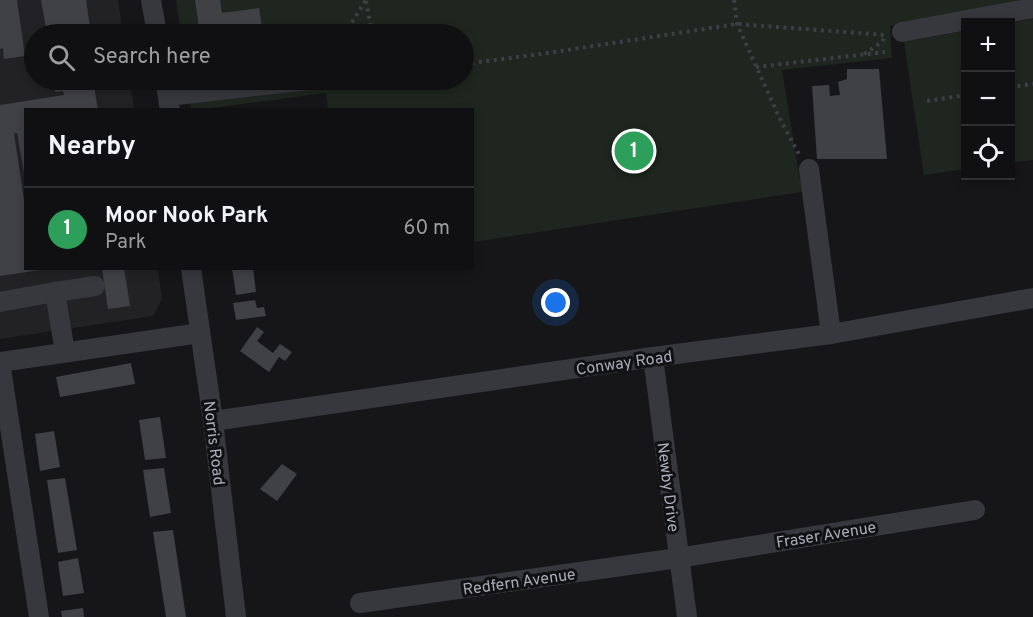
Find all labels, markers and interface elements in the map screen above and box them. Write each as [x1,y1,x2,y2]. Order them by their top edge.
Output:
map controls [961,18,1015,180]
button: + [961,18,1015,72]
search box [24,24,474,90]
icon: search [45,41,78,74]
text: Search here [93,44,211,71]
button: − [961,72,1015,126]
button: locate [961,126,1015,180]
pin: 1 [614,128,654,174]
text: Nearby [48,131,136,164]
text: Moor Nook Park [105,203,268,230]
text: 1 [64,216,72,242]
text: 60 m [404,216,450,242]
text: Park [105,230,146,256]
your location [541,288,570,317]
street label: Conway Road [575,347,674,381]
street label: Norris Road [198,400,228,487]
street label: Newby Drive [652,441,682,533]
street label: Fraser Avenue [775,518,878,554]
street label: Redfern Avenue [462,565,577,601]

